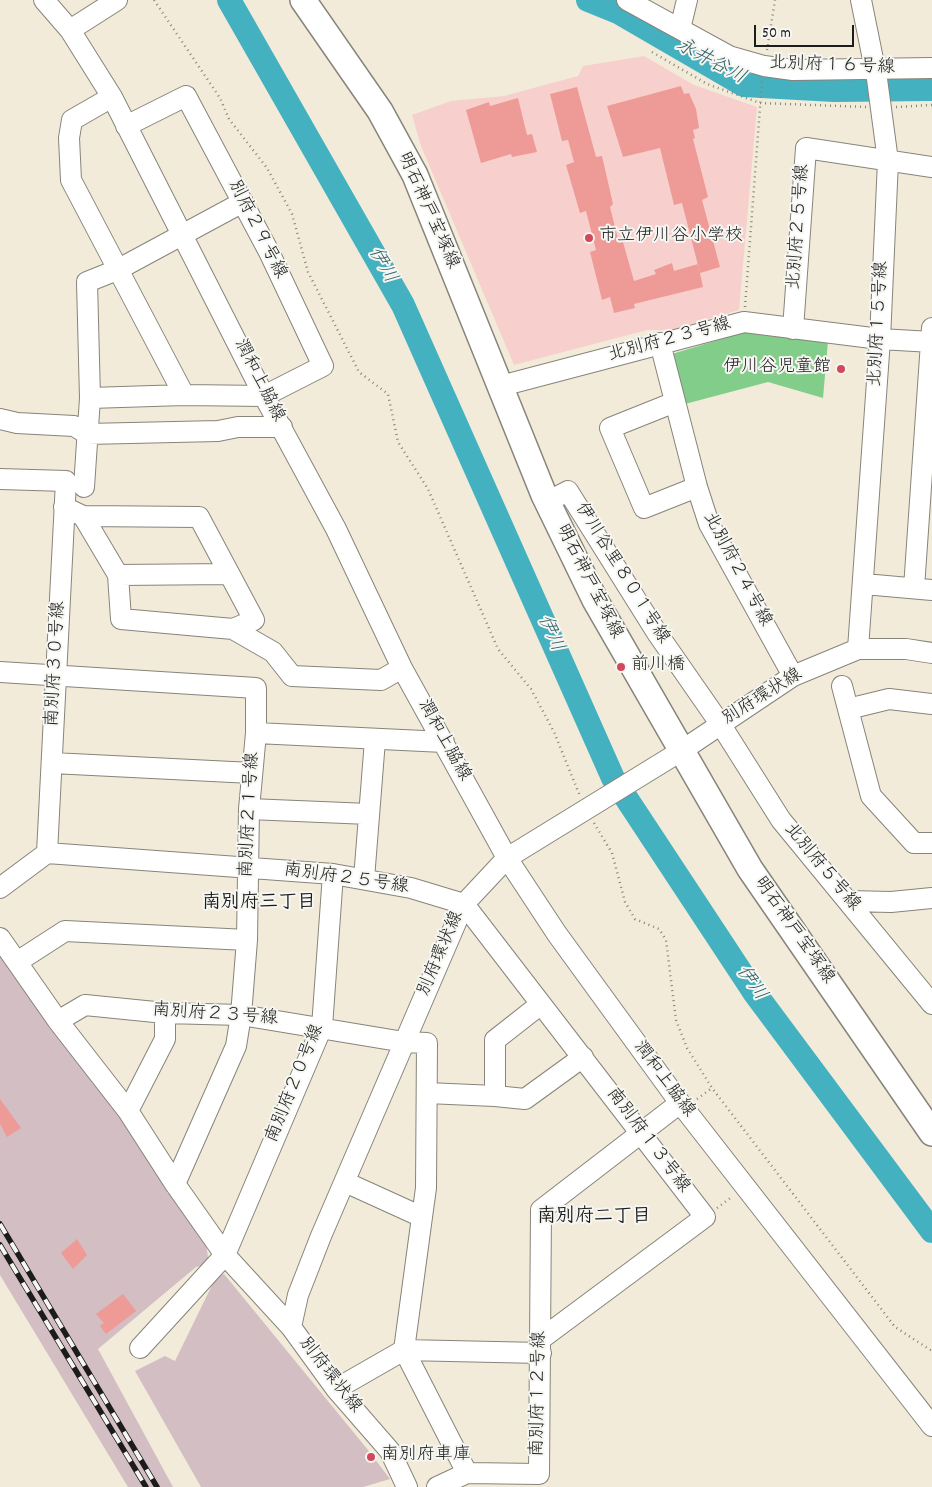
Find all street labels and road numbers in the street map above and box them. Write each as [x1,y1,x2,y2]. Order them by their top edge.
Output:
street label: 北別府１６号線 [769,54,895,80]
street label: 明石神戸宝塚線 [392,149,462,273]
street label: 北別府２５号線 [785,163,815,291]
street label: 別府２９号線 [222,177,290,283]
street label: 北別府１５号線 [866,261,894,387]
street label: 北別府２３号線 [606,314,734,368]
street label: 潤和上脇線 [228,336,288,426]
street label: 伊川谷里８０１号線 [569,500,673,648]
street label: 北別府２４号線 [697,509,775,631]
street label: 明石神戸宝塚線 [550,521,626,643]
street label: 南別府３０号線 [43,601,71,727]
street label: 別府環状線 [719,665,807,731]
street label: 潤和上脇線 [412,696,474,786]
street label: 南別府２１号線 [237,752,265,878]
street label: 北別府５号線 [778,820,864,916]
street label: 南別府２５号線 [282,861,410,899]
street label: 明石神戸宝塚線 [748,873,838,989]
street label: 別府環状線 [414,908,470,1000]
street label: 南別府２３号線 [151,1001,279,1031]
street label: 南別府２０号線 [262,1022,330,1146]
street label: 潤和上脇線 [627,1038,699,1122]
street label: 南別府１３号線 [600,1084,694,1198]
street label: 南別府１２号線 [528,1331,552,1457]
street label: 別府環状線 [293,1334,365,1418]

